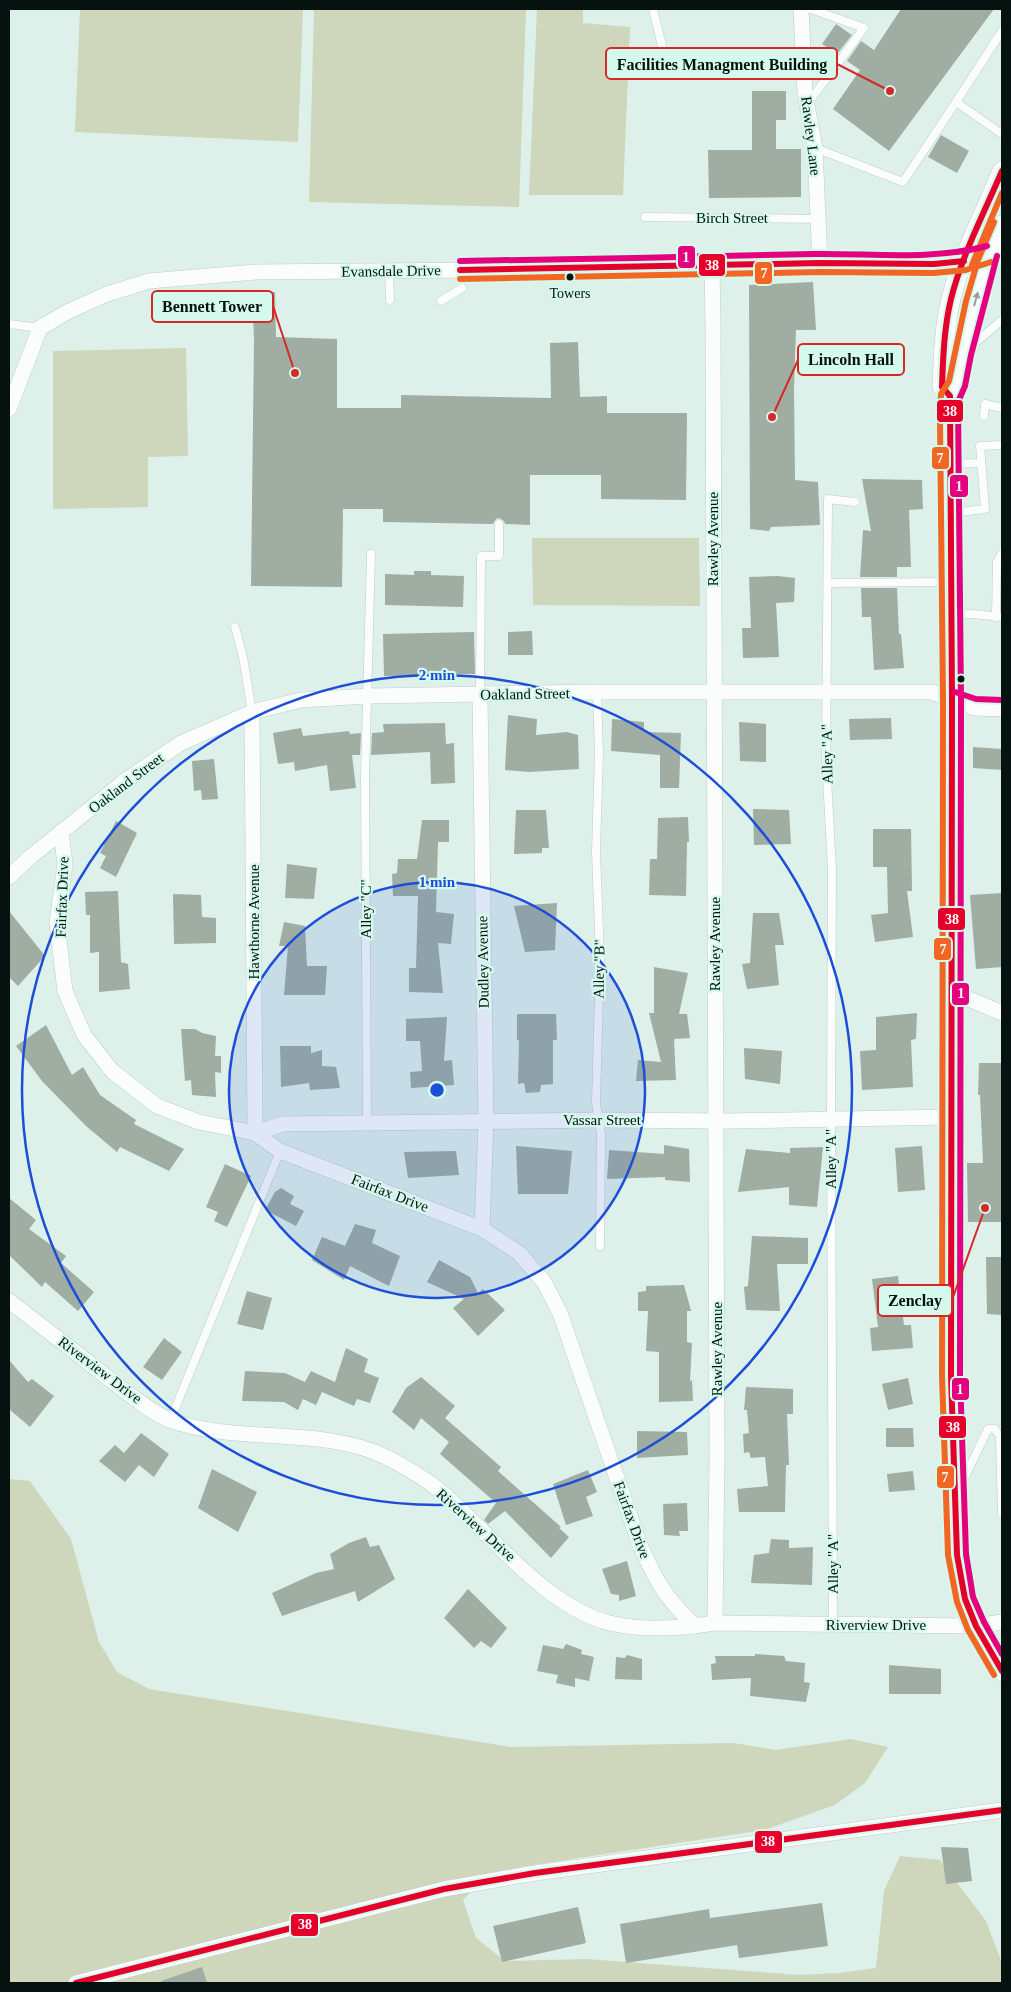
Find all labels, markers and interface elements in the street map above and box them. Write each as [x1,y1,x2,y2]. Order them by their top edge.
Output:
callout: Facilities Managment Building [606,48,837,79]
text: Facilities Managment Building [617,56,827,74]
street label: Rawley Lane [798,96,824,177]
street label: Birch Street [696,210,769,226]
line badge: 1 [677,245,696,269]
text: 1 [683,250,690,265]
line badge: 38 [698,253,726,277]
text: 38 [705,258,719,273]
line badge: 7 [754,261,773,285]
street label: Evansdale Drive [341,262,441,280]
text: 7 [761,266,768,281]
marker: Towers [565,272,575,282]
place label: Towers [549,286,591,301]
callout: Bennett Tower [152,291,273,322]
one-way arrow [972,292,980,307]
text: Bennett Tower [162,298,262,315]
callout: Lincoln Hall [798,344,904,375]
text: Lincoln Hall [808,351,894,368]
line badge: 38 [936,399,964,423]
text: 38 [943,404,957,419]
line badge: 7 [931,446,950,470]
text: 7 [937,451,944,466]
line badge: 1 [949,474,969,498]
text: 1 [956,479,963,494]
street label: Rawley Avenue [705,492,721,586]
text: 2 min [419,667,456,683]
unlabelled marker [956,674,966,684]
street label: Oakland Street [480,685,571,703]
street label: Alley "A" [818,724,836,784]
street label: Oakland Street [85,749,167,816]
street label: Fairfax Drive [53,856,71,938]
street label: Hawthorne Avenue [246,864,262,980]
text: 1 min [419,874,456,890]
street label: Alley "C" [358,879,374,939]
street label: Rawley Avenue [707,897,723,991]
line badge: 38 [937,907,966,931]
text: 38 [945,912,959,927]
street label: Dudley Avenue [474,915,492,1008]
line badge: 7 [933,937,952,961]
street label: Alley "B" [590,939,608,999]
text: 7 [940,942,947,957]
line badge: 1 [951,982,970,1006]
text: 1 [958,986,965,1001]
centre of rings [428,1081,446,1099]
street label: Vassar Street [563,1112,642,1128]
street label: Alley "A" [823,1129,839,1189]
street label: Fairfax Drive [349,1171,431,1215]
callout: Zenclay [878,1285,952,1316]
text: Zenclay [888,1292,942,1310]
street label: Rawley Avenue [709,1302,725,1396]
street label: Riverview Drive [55,1333,145,1407]
line badge: 1 [951,1377,970,1401]
text: 1 [957,1382,964,1397]
line badge: 38 [938,1415,967,1439]
text: 38 [946,1420,960,1435]
line badge: 7 [936,1465,955,1489]
text: 7 [942,1470,949,1485]
street label: Fairfax Drive [611,1479,654,1561]
street label: Riverview Drive [433,1485,519,1565]
street label: Alley "A" [825,1534,841,1594]
street label: Riverview Drive [826,1617,927,1633]
line badge: 38 [754,1830,783,1854]
text: 38 [761,1834,775,1849]
line badge: 38 [290,1913,319,1937]
text: 38 [298,1917,312,1932]

